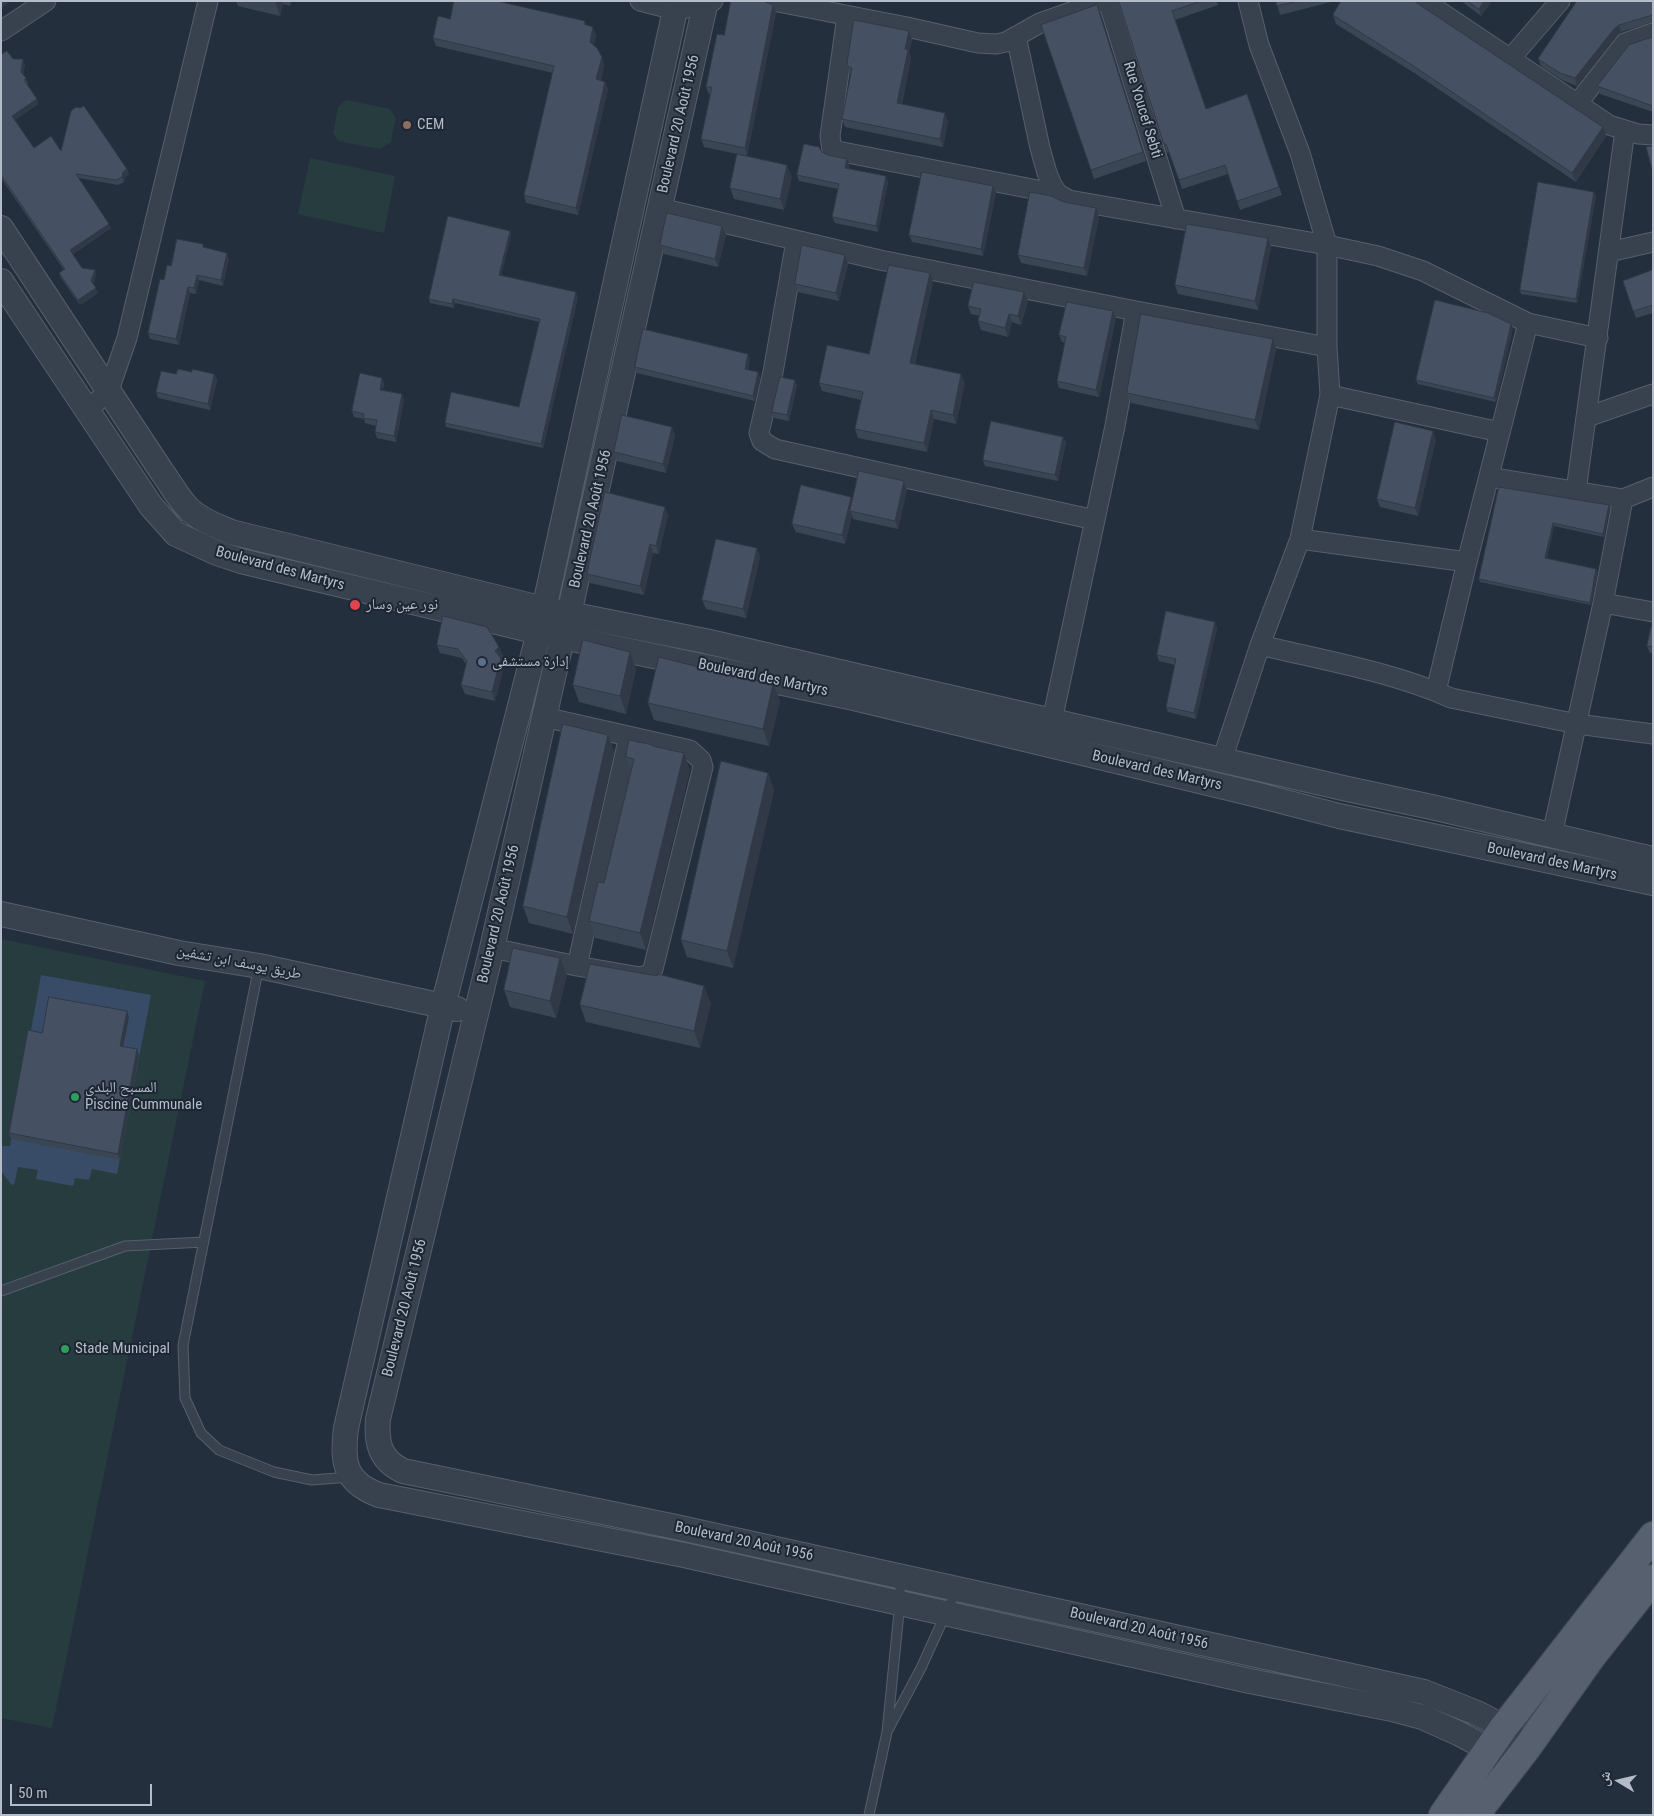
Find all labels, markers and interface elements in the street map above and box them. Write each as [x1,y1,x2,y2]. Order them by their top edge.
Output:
street label: Boulevard 20 Août 1956 [654,53,704,195]
street label: Rue Youcef Sebti [1119,60,1165,160]
place label: CEM [417,116,444,134]
marker: CEM [401,119,413,131]
street label: Boulevard 20 Août 1956 [566,448,616,590]
street label: Boulevard des Martyrs [214,543,346,595]
place label: نور عين وسار [366,596,438,614]
marker: نور عين وسار [348,598,362,612]
place label: إدارة مستشفى [492,653,569,671]
street label: Boulevard des Martyrs [696,655,830,701]
marker: إدارة مستشفى [476,656,488,668]
street label: Boulevard des Martyrs [1090,747,1224,795]
street label: Boulevard des Martyrs [1485,839,1619,885]
street label: Boulevard 20 Août 1956 [474,843,524,985]
street label: طريق يوسف ابن تشفين [175,942,303,984]
place label: المسبح البلدي Piscine Cummunale [85,1079,202,1114]
marker: المسبح البلدي Piscine Cummunale [69,1091,81,1103]
street label: Boulevard 20 Août 1956 [379,1237,431,1379]
place label: Stade Municipal [75,1340,170,1358]
marker: Stade Municipal [59,1343,71,1355]
street label: Boulevard 20 Août 1956 [673,1519,815,1565]
street label: Boulevard 20 Août 1956 [1068,1604,1210,1654]
north arrow [1594,1756,1644,1806]
text: ش [1595,1770,1613,1787]
scale bar [12,1774,155,1806]
text: 50 m [18,1784,48,1802]

